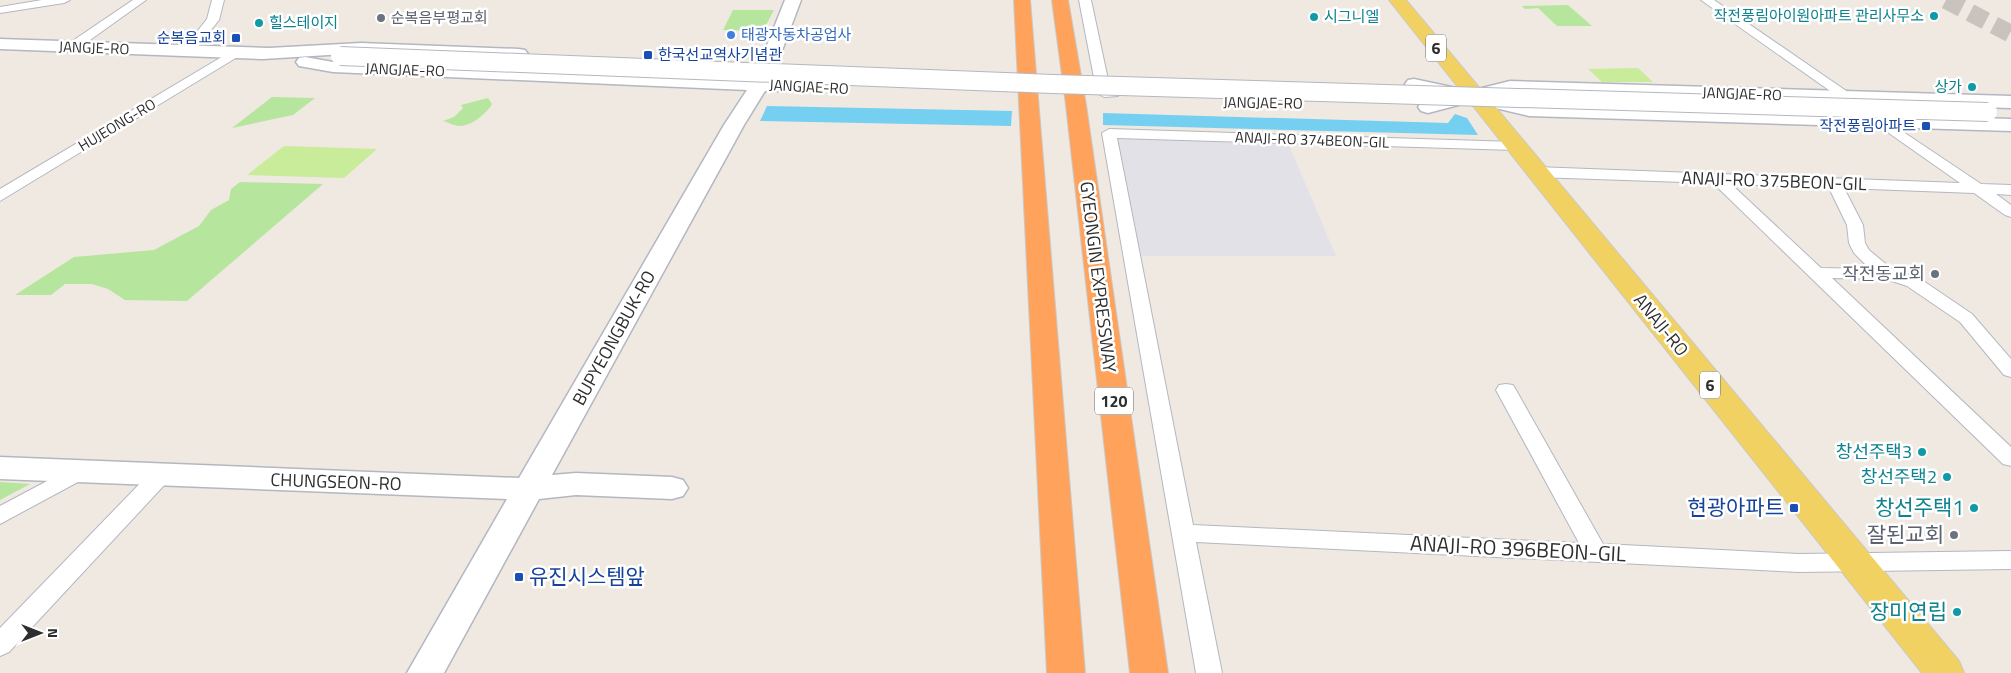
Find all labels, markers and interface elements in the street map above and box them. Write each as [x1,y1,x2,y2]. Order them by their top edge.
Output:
place label: 작전풍림아이원아파트 관리사무소 [1714,4,1924,27]
place label: 시그니엘 [1324,5,1379,28]
place label: 순복음부평교회 [391,6,488,29]
marker: 작전풍림아이원아파트 관리사무소 [1928,10,1940,22]
place label: 힐스테이지 [269,11,338,34]
marker: 시그니엘 [1308,11,1320,23]
marker: 순복음부평교회 [375,12,387,24]
marker: 힐스테이지 [253,17,265,29]
place label: 태광자동차공업사 [741,23,852,46]
place label: 순복음교회 [157,26,226,49]
marker: 태광자동차공업사 [725,29,737,41]
marker: 순복음교회 [230,32,242,44]
road number: 6 [1426,34,1446,62]
street label: JANGJE-RO [58,35,130,60]
place label: 한국선교역사기념관 [658,43,782,66]
marker: 한국선교역사기념관 [642,49,654,61]
street label: JANGJAE-RO [365,57,445,82]
street label: JANGJAE-RO [769,73,849,100]
place label: 상가 [1934,75,1962,98]
street label: JANGJAE-RO [1702,81,1782,106]
marker: 상가 [1966,81,1978,93]
street label: JANGJAE-RO [1223,90,1303,115]
street label: HUJEONG-RO [74,92,160,157]
place label: 작전풍림아파트 [1819,114,1916,137]
marker: 작전풍림아파트 [1920,120,1932,132]
street label: ANAJI-RO 374BEON-GIL [1234,125,1390,154]
street label: ANAJI-RO 375BEON-GIL [1681,164,1867,197]
street label: GYEONGIN EXPRESSWAY [1073,180,1124,374]
place label: 작전동교회 [1842,260,1925,287]
street label: BUPYEONGBUK-RO [565,265,662,410]
marker: 작전동교회 [1929,268,1941,280]
street label: ANAJI-RO [1628,287,1695,362]
road number: 6 [1700,372,1720,398]
road number: 120 [1095,388,1133,414]
place label: 창선주택3 [1836,438,1912,465]
marker: 창선주택3 [1916,446,1928,458]
place label: 창선주택2 [1861,463,1937,490]
street label: CHUNGSEON-RO [270,466,402,497]
marker: 창선주택2 [1941,471,1953,483]
place label: 현광아파트 [1687,491,1784,523]
place label: 창선주택1 [1875,491,1964,523]
marker: 현광아파트 [1788,502,1800,514]
marker: 창선주택1 [1968,502,1980,514]
place label: 잘된교회 [1867,518,1944,550]
street label: ANAJI-RO 396BEON-GIL [1409,526,1627,570]
marker: 잘된교회 [1948,529,1960,541]
place label: 유진시스템앞 [529,560,645,592]
marker: 유진시스템앞 [513,571,525,583]
place label: 장미연립 [1870,595,1947,627]
marker: 장미연립 [1951,606,1963,618]
north arrow [15,608,65,658]
text: N [43,628,64,638]

